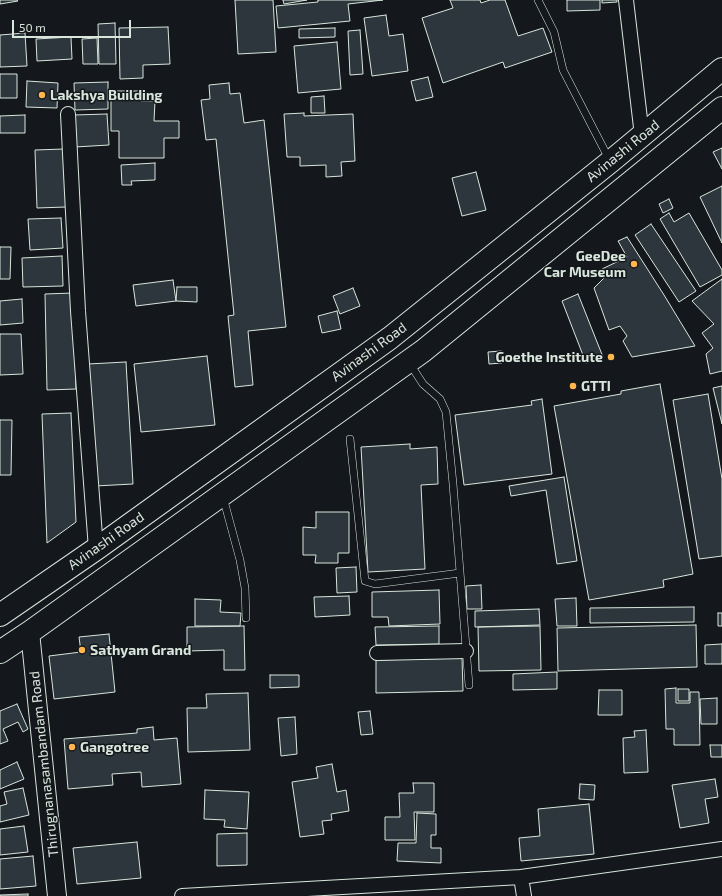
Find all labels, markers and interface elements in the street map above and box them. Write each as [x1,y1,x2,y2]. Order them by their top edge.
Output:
scale bar [14,12,133,38]
text: 50 m [19,20,46,34]
place label: Lakshya Building [50,87,162,103]
marker: Lakshya Building [37,90,47,100]
street label: Avinashi Road [583,116,663,186]
place label: GeeDee Car Museum [544,248,626,280]
marker: GeeDee Car Museum [629,259,639,269]
street label: Avinashi Road [328,319,410,385]
place label: Goethe Institute [495,349,603,365]
marker: Goethe Institute [606,352,616,362]
place label: GTTI [581,378,611,394]
marker: GTTI [568,381,578,391]
street label: Avinashi Road [65,509,147,573]
place label: Sathyam Grand [90,642,191,658]
marker: Sathyam Grand [77,645,87,655]
street label: Thirugnanasambandam Road [26,670,62,858]
place label: Gangotree [80,739,149,755]
marker: Gangotree [67,742,77,752]

